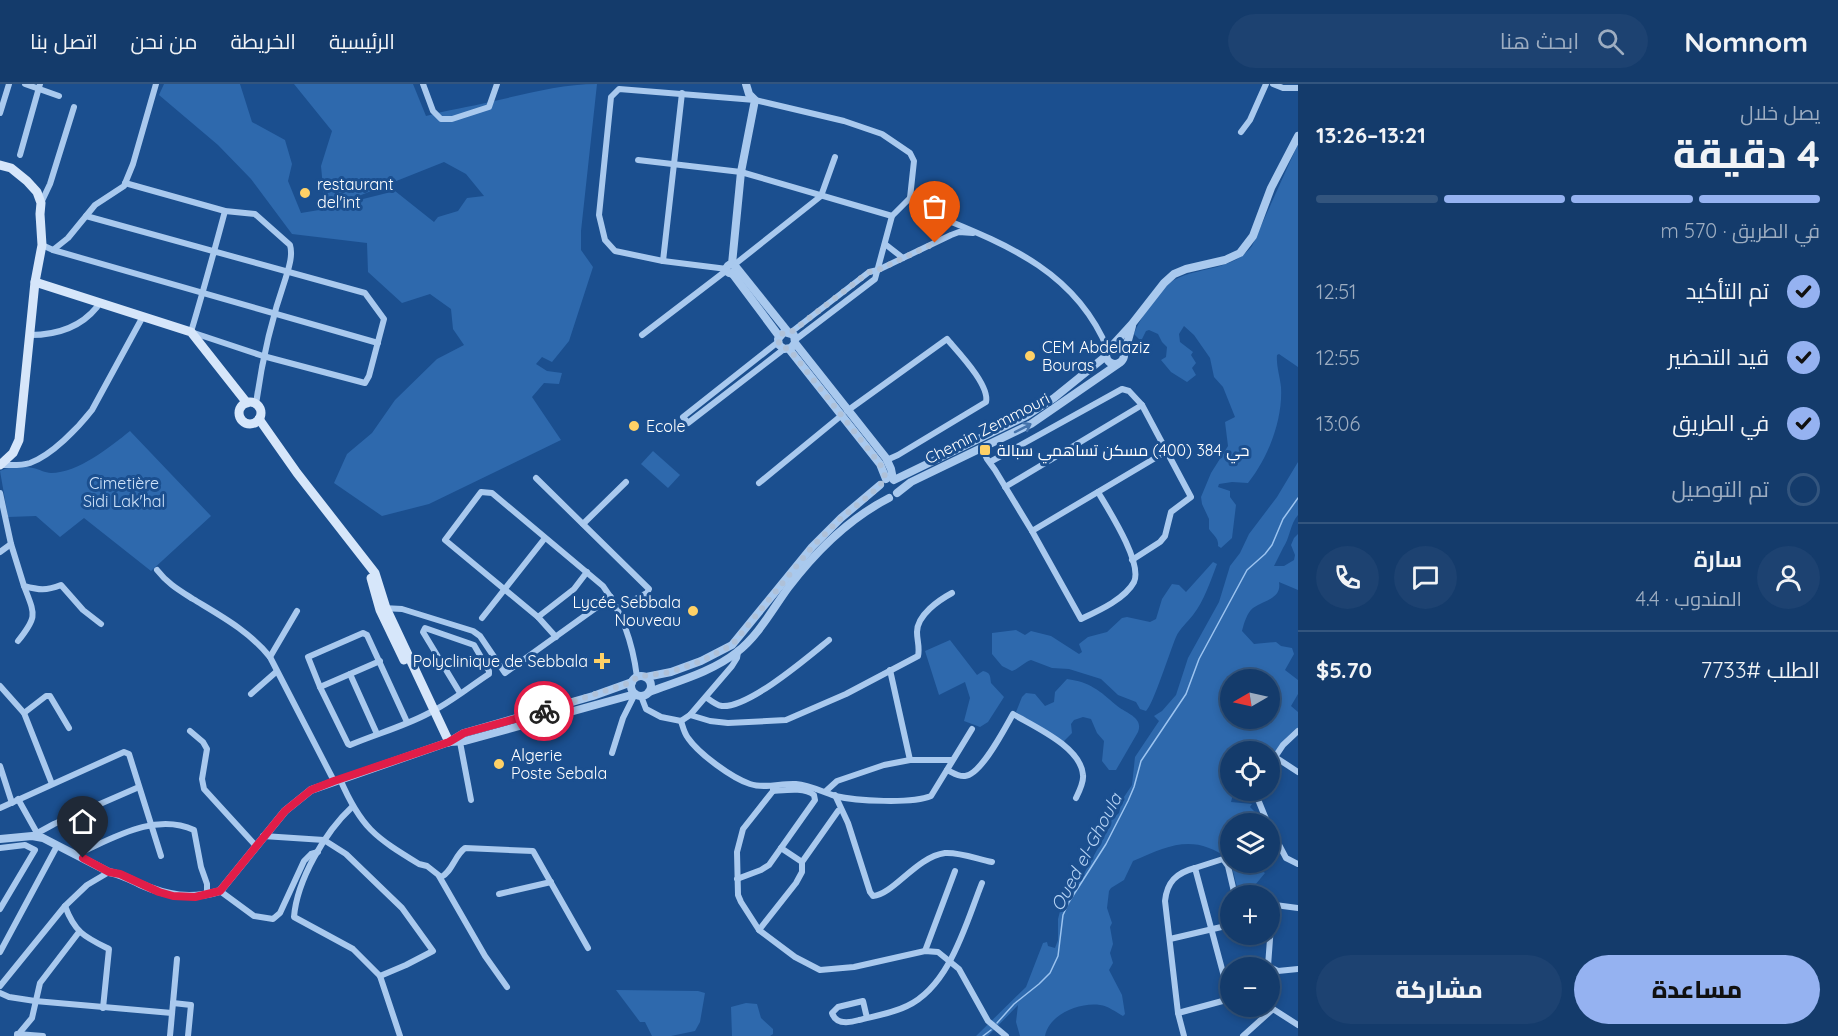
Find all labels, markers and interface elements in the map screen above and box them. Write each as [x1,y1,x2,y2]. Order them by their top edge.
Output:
search box [1228,14,1648,68]
text: Nomnom [1684,24,1808,59]
icon: search [1594,25,1627,58]
text: ابحث هنا [1500,27,1579,55]
text: اتصل بنا [30,28,98,54]
text: من نحن [131,28,197,54]
text: الخريطة [230,28,296,54]
text: الرئيسية [329,28,395,54]
text: يصل خلال [1740,100,1820,125]
text: 13:21–13:26 [1316,121,1426,149]
text: 4 دقيقة [1673,129,1820,178]
place label: restaurant del'int [317,174,394,212]
pin [909,181,960,243]
marker: restaurant del'int [298,186,312,200]
icon: bag [918,190,951,223]
text: في الطريق · 570 m [1660,218,1820,243]
icon: check [1787,275,1820,308]
text: تم التأكيد [1686,277,1769,305]
text: 12:51 [1316,279,1357,304]
place label: CEM Abdelaziz Bouras [1042,337,1150,375]
icon: check [1787,341,1820,374]
text: قيد التحضير [1668,343,1769,371]
text: 12:55 [1316,345,1360,370]
marker: CEM Abdelaziz Bouras [1023,349,1037,363]
street label: Chemin Zemmouri [921,388,1053,468]
icon: check [1787,407,1820,440]
text: في الطريق [1672,409,1769,437]
text: 13:06 [1316,411,1360,436]
place label: Ecole [646,416,686,436]
marker: Ecole [627,419,641,433]
one-way arrow [1014,421,1032,433]
place label: حي 384 (400) مسكن تساهمي سبالة [997,440,1249,464]
marker: حي 384 (400) مسكن تساهمي سبالة [978,443,992,457]
park label: Cimetière Sidi Lak'hal [83,473,165,511]
text: تم التوصيل [1672,475,1769,503]
text: سارة [1694,545,1742,573]
button: phone [1316,546,1379,609]
button: chat [1394,546,1457,609]
button: person [1757,546,1820,609]
text: المندوب · 4.4 [1635,586,1742,611]
place label: Lycée Sebbala Nouveau [573,592,681,630]
marker: Lycée Sebbala Nouveau [686,604,700,618]
place label: Polyclinique de Sebbala [413,651,588,671]
marker: Polyclinique de Sebbala [593,652,611,670]
text: $5.70 [1316,656,1372,684]
text: الطلب #7733 [1701,656,1820,684]
north arrow [1220,669,1280,729]
map controls [1220,669,1280,1017]
courier [514,681,574,741]
icon: bike [528,695,561,728]
button: locate [1220,741,1280,801]
place label: Algerie Poste Sebala [511,745,607,783]
marker: Algerie Poste Sebala [492,757,506,771]
water label: Oued el-Ghoula [1045,788,1127,915]
pin [57,796,108,858]
icon: home [66,805,99,838]
button: layers [1220,813,1280,873]
button: + [1220,885,1280,945]
button: مشاركة [1316,955,1562,1024]
button: مساعدة [1574,955,1820,1024]
button: − [1220,957,1280,1017]

